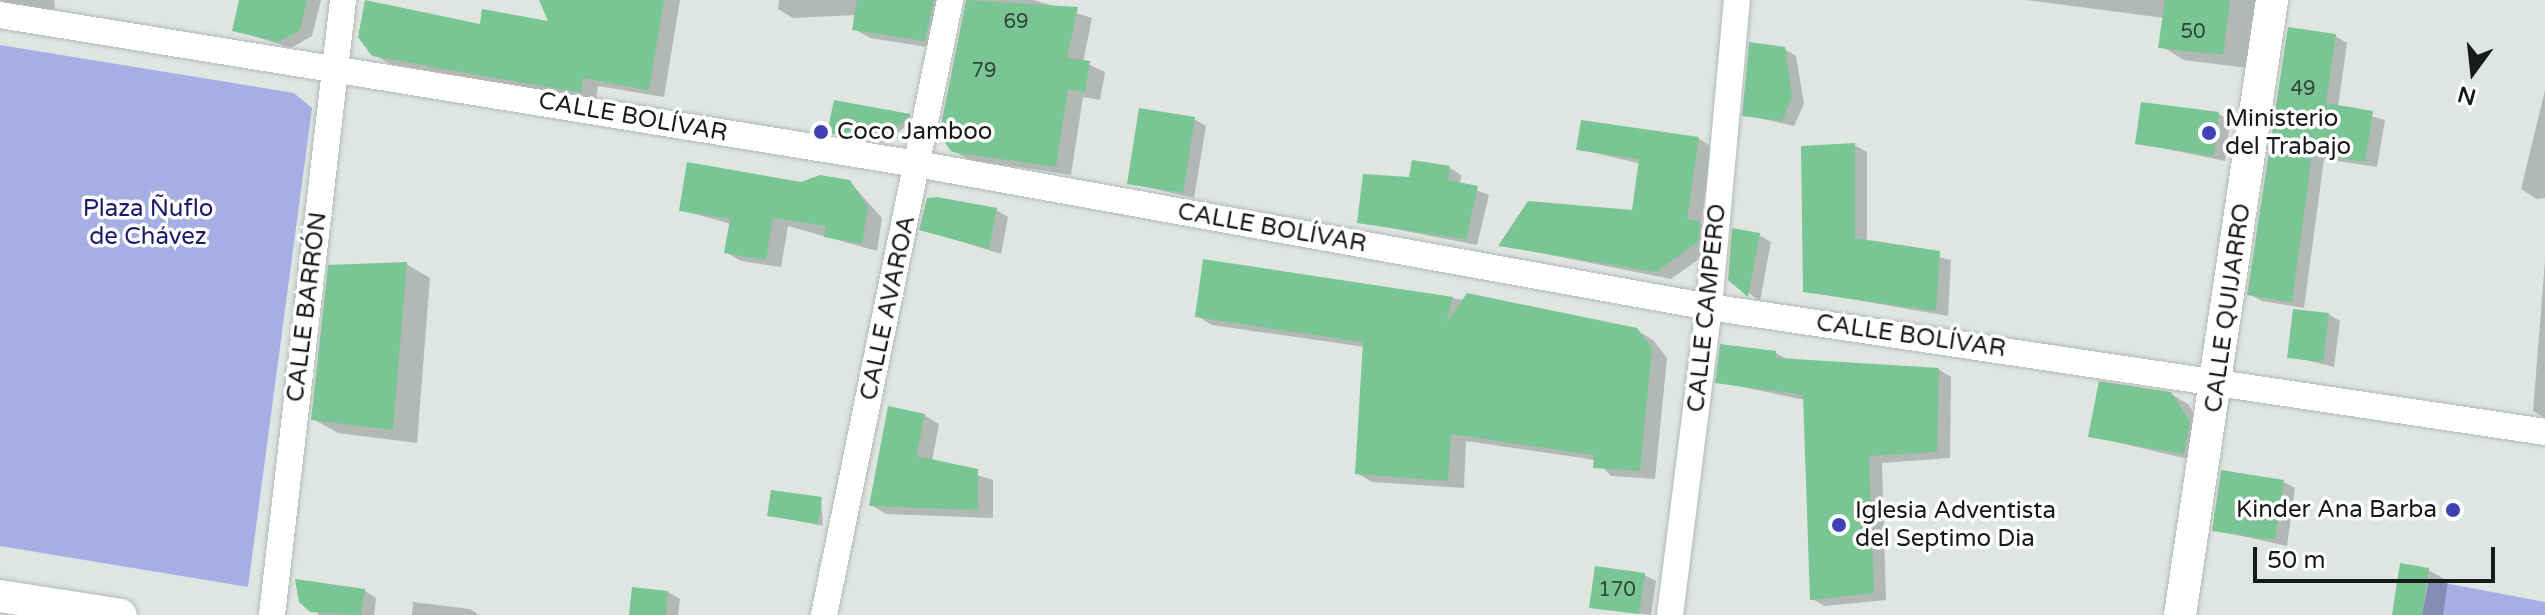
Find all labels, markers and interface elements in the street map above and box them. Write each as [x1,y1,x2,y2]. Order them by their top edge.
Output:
house number: 69 [1003,10,1029,34]
house number: 50 [2180,20,2206,44]
north arrow [2433,32,2513,112]
house number: 79 [971,59,997,83]
house number: 49 [2290,77,2316,101]
text: N [2455,80,2479,110]
street label: CALLE BOLÍVAR [536,86,730,148]
place label: Ministerio del Trabajo [2225,105,2351,161]
place label: Coco Jamboo [837,118,992,146]
marker: Coco Jamboo [812,123,830,141]
marker: Ministerio del Trabajo [2200,124,2218,142]
park label: Plaza Ñuflo de Chávez [83,195,213,251]
street label: CALLE BOLÍVAR [1175,197,1369,259]
street label: CALLE QUIJARRO [2199,201,2257,415]
street label: CALLE CAMPERO [1682,202,1732,414]
street label: CALLE BARRÓN [281,210,333,404]
street label: CALLE AVAROA [854,213,922,403]
street label: CALLE BOLÍVAR [1814,308,2008,364]
place label: Kinder Ana Barba [2236,496,2437,524]
place label: Iglesia Adventista del Septimo Dia [1855,497,2056,553]
marker: Kinder Ana Barba [2444,501,2462,519]
marker: Iglesia Adventista del Septimo Dia [1830,516,1848,534]
scale bar [2257,531,2499,581]
text: 50 m [2267,546,2325,575]
house number: 170 [1598,578,1636,602]

